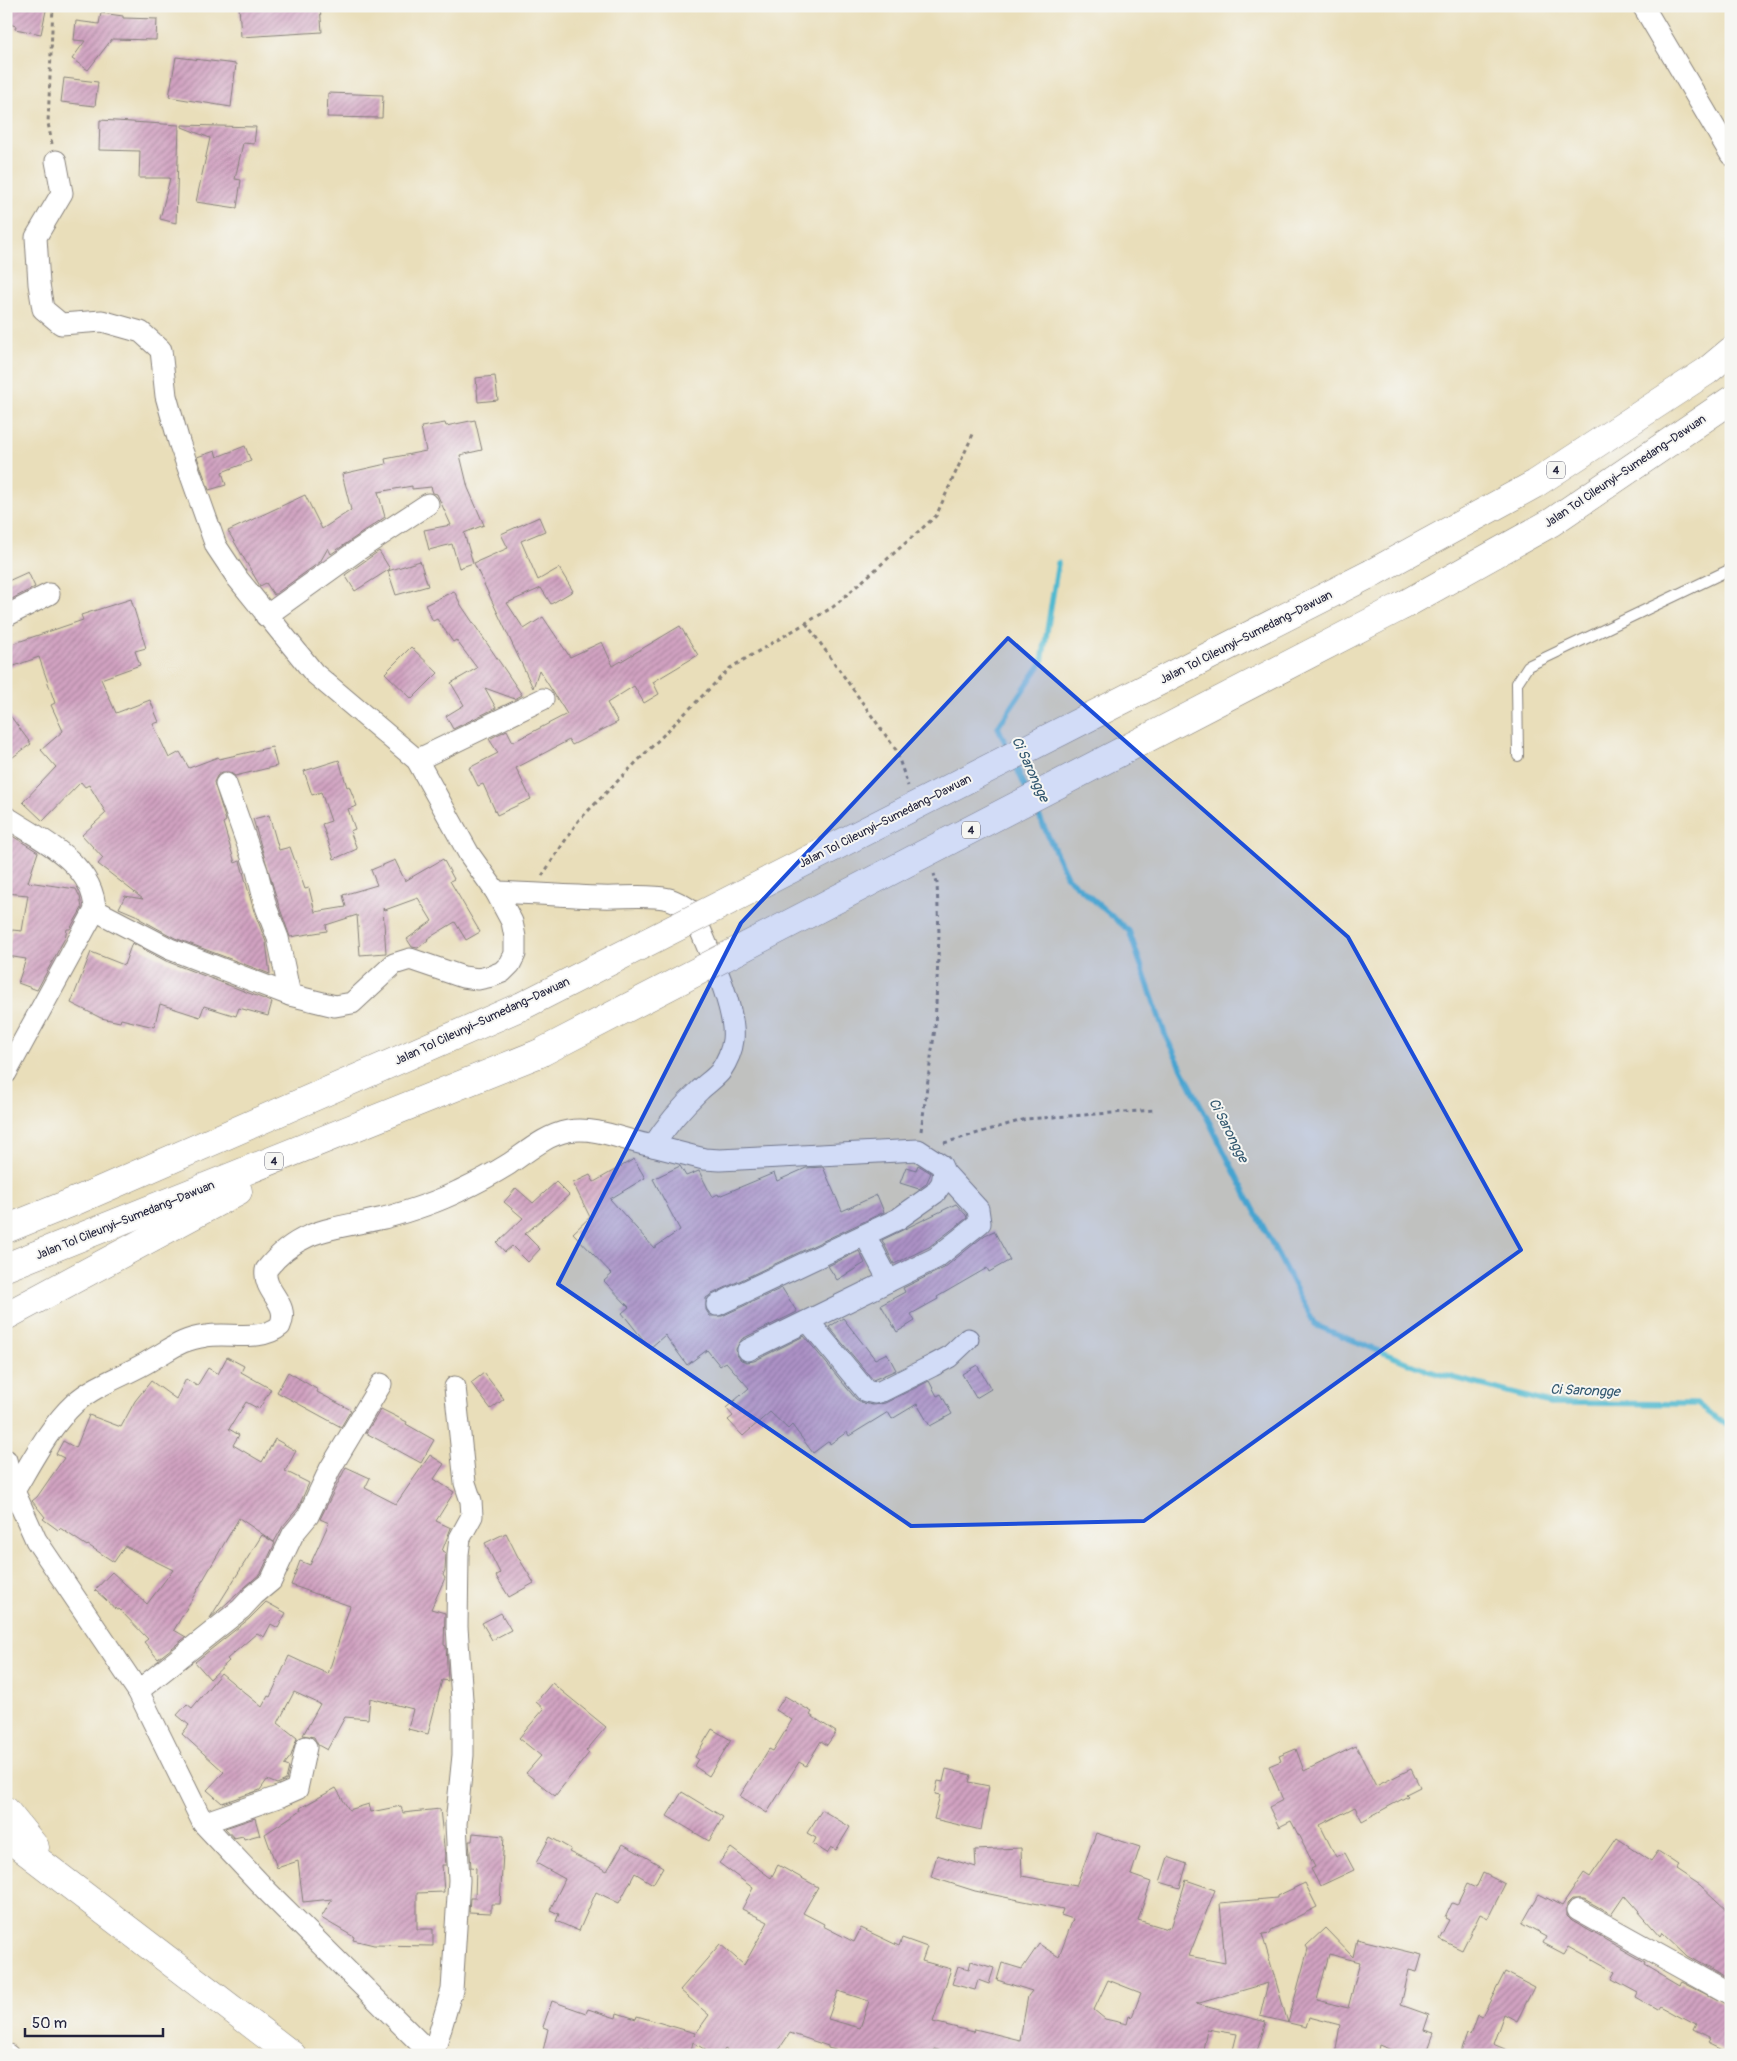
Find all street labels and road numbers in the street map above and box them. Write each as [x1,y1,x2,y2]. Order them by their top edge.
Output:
street label: Jalan Tol Cileunyi–Sumedang–Dawuan [1542,412,1709,531]
road number: 4 [1547,462,1565,478]
street label: Jalan Tol Cileunyi–Sumedang–Dawuan [1157,587,1335,688]
street label: Jalan Tol Cileunyi–Sumedang–Dawuan [796,771,974,872]
road number: 4 [962,822,980,838]
street label: Jalan Tol Cileunyi–Sumedang–Dawuan [392,974,572,1069]
road number: 4 [265,1152,283,1170]
street label: Jalan Tol Cileunyi–Sumedang–Dawuan [34,1178,217,1263]

